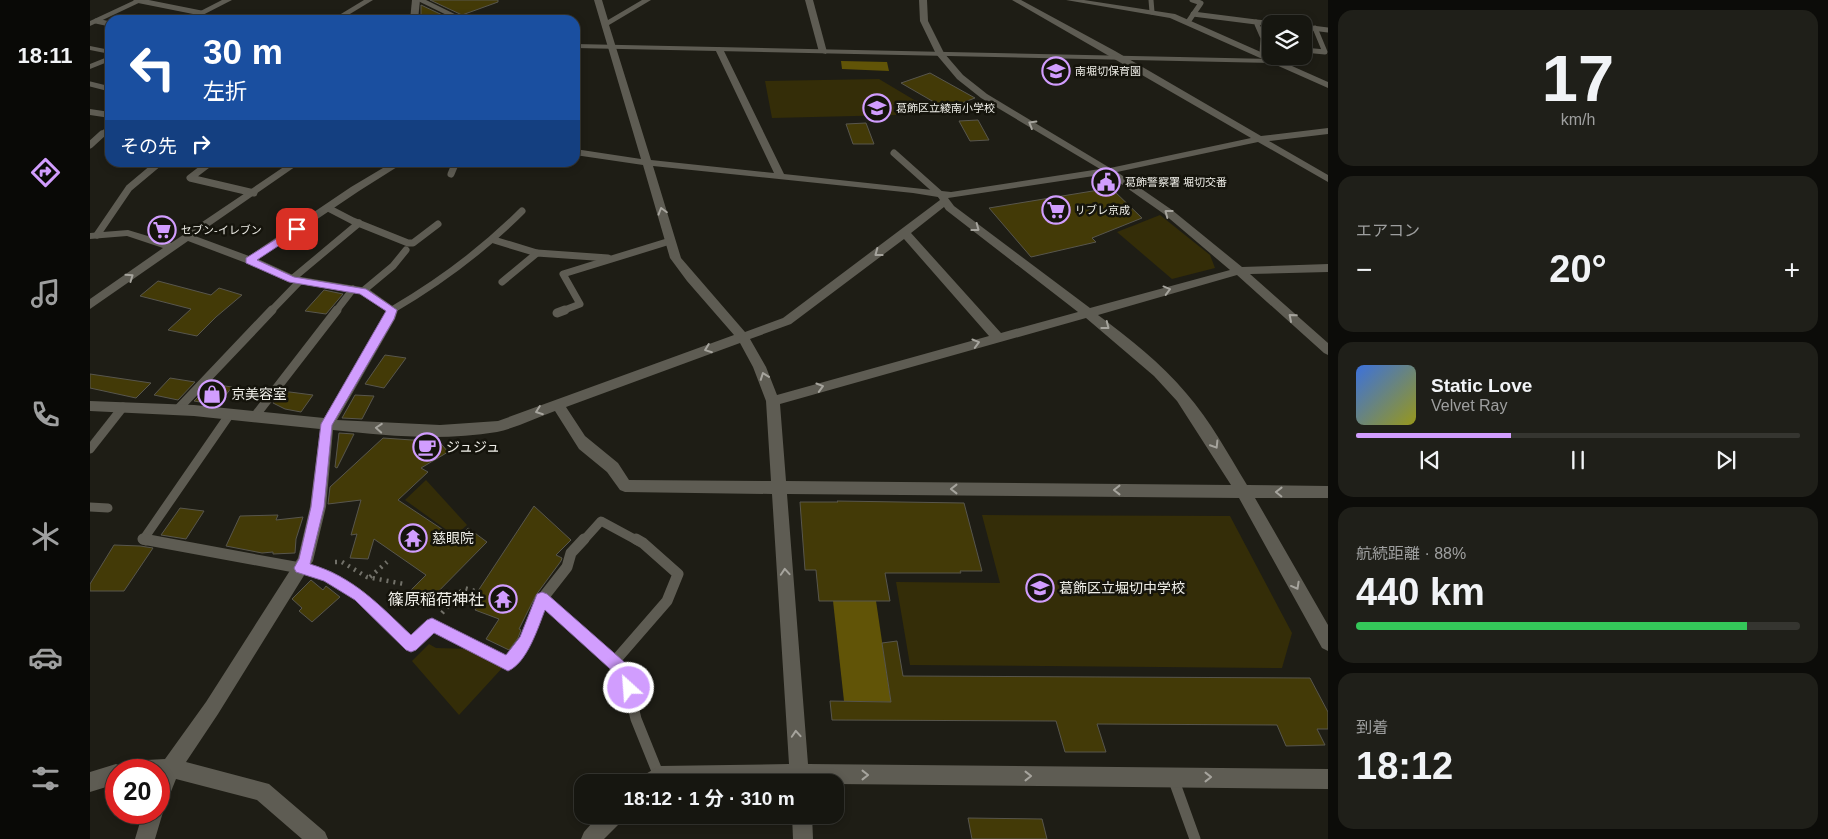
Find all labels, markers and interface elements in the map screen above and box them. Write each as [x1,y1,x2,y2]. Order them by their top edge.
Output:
map controls [1262,15,1312,65]
button: layers [1262,15,1312,65]
text: 30 m [203,32,283,71]
icon: left [120,35,185,100]
text: 17 [1542,42,1614,115]
text: 18:11 [17,43,73,68]
school or university icon: 南堀切保育園 [1041,56,1071,86]
place label: 南堀切保育園 [1075,65,1141,77]
text: 左折 [203,79,247,104]
school or university icon: 葛飾区立綾南小学校 [862,93,892,123]
place label: 葛飾区立綾南小学校 [896,102,995,114]
text: km/h [1561,111,1595,128]
one-way arrow [1028,121,1037,131]
icon: right [187,130,215,158]
text: その先 [120,136,177,157]
icon: directions [28,155,63,190]
public building icon: 葛飾警察署 堀切交番 [1091,167,1121,197]
place label: 葛飾警察署 堀切交番 [1125,176,1227,188]
supermarket icon: リブレ京成 [1041,195,1071,225]
place label: リブレ京成 [1075,204,1130,216]
one-way arrow [657,207,667,215]
pin [276,208,318,250]
one-way arrow [1165,210,1174,218]
supermarket icon: セブン-イレブン [147,215,177,245]
icon: arrive [283,215,311,243]
one-way arrow [970,222,979,230]
text: エアコン [1356,222,1420,239]
place label: セブン-イレブン [181,224,262,236]
one-way arrow [874,247,884,256]
text: 20° [1549,248,1607,290]
text: − [1356,254,1372,285]
text: + [1784,254,1800,285]
one-way arrow [124,274,134,283]
icon: music [28,276,63,311]
one-way arrow [1162,286,1170,296]
one-way arrow [1289,314,1298,323]
one-way arrow [1100,321,1109,330]
one-way arrow [971,338,980,348]
one-way arrow [704,343,713,353]
one-way arrow [760,372,770,381]
text: Static Love [1431,375,1532,396]
shop icon: 京美容室 [197,379,227,409]
one-way arrow [815,383,823,393]
place label: 京美容室 [231,386,287,402]
icon: phone [28,397,63,432]
text: Velvet Ray [1431,397,1507,414]
one-way arrow [535,406,544,416]
one-way arrow [375,423,383,434]
cafe icon: ジュジュ [412,432,442,462]
place label: ジュジュ [446,439,500,455]
one-way arrow [1208,440,1218,449]
icon: previous [1416,446,1444,474]
icon: pause [1564,446,1592,474]
icon: next [1712,446,1740,474]
one-way arrow [950,484,958,494]
one-way arrow [1113,485,1120,495]
one-way arrow [1275,486,1283,497]
icon: climate [28,519,63,554]
temple icon: 慈眼院 [398,523,428,553]
place label: 慈眼院 [432,530,474,546]
text: 航続距離 · 88% [1356,545,1466,562]
one-way arrow [780,567,791,575]
text: 440 km [1356,571,1485,613]
school or university icon: 葛飾区立堀切中学校 [1025,573,1055,603]
place label: 葛飾区立堀切中学校 [1059,580,1185,596]
one-way arrow [1290,580,1300,589]
temple icon: 篠原稲荷神社 [488,584,518,614]
place label: 篠原稲荷神社 [388,591,484,608]
icon: car [28,640,63,675]
position arrow [602,661,654,713]
text: 到着 [1356,719,1388,736]
one-way arrow [791,730,802,738]
text: 18:12 [1356,745,1453,787]
speed limit sign: 20 [105,759,170,824]
icon: filters [28,761,63,796]
one-way arrow [862,770,870,780]
one-way arrow [1024,771,1032,781]
one-way arrow [1204,772,1212,783]
text: 18:12 · 1 分 · 310 m [623,788,795,809]

